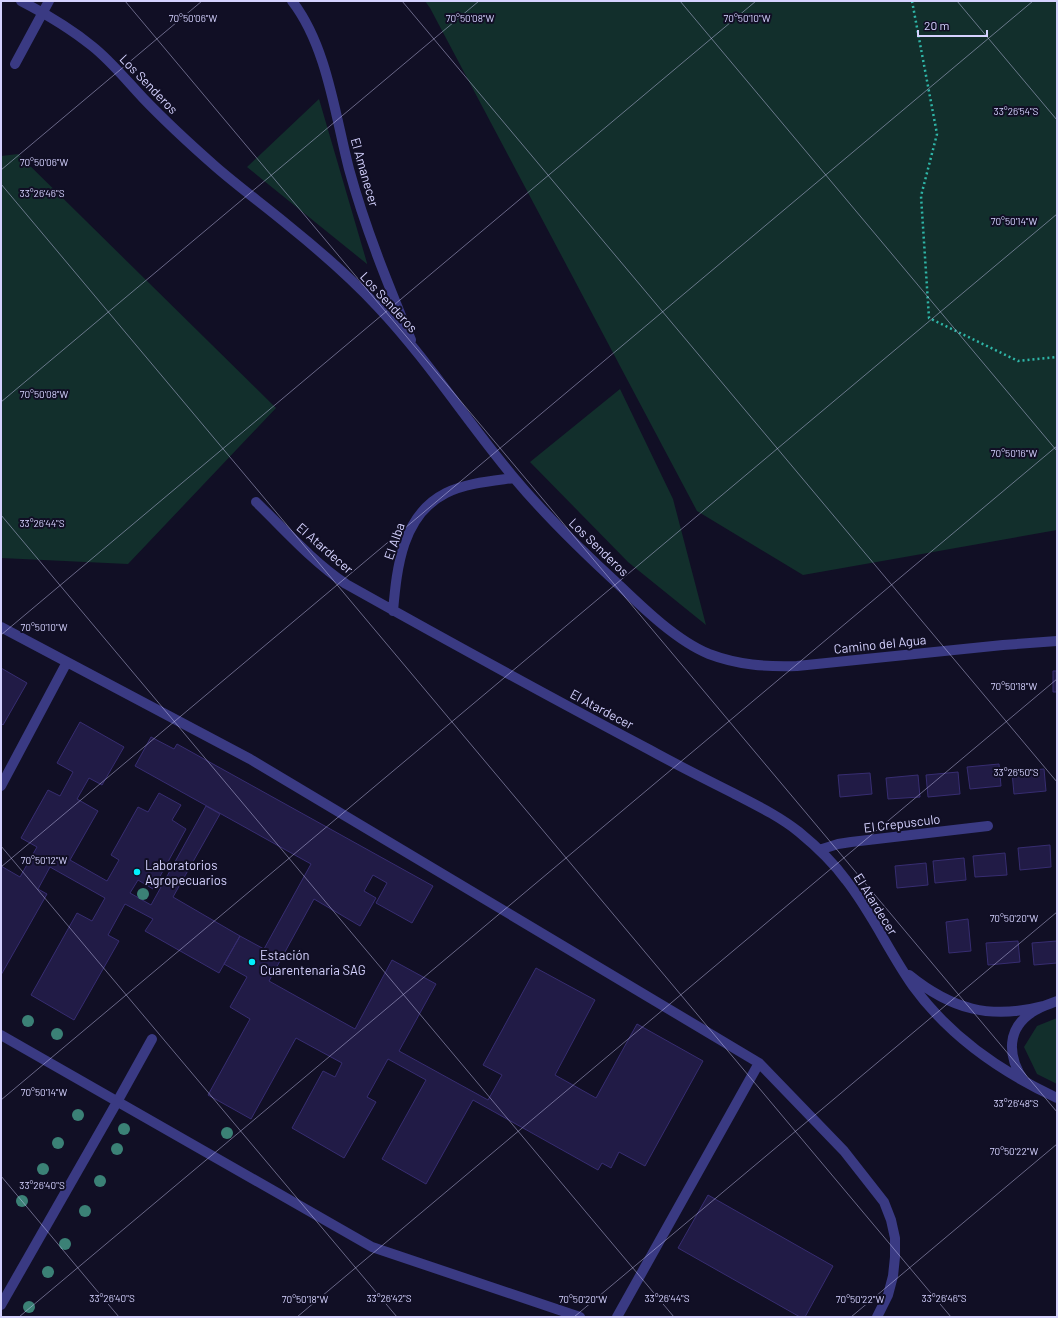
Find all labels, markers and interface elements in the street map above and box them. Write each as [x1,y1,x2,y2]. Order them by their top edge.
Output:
text: 70°50'06"W [169,12,217,24]
text: 70°50'08"W [446,12,495,24]
text: 70°50'10"W [724,12,771,24]
scale bar [918,12,987,38]
text: 20 m [924,18,950,32]
street label: Los Senderos [117,51,181,117]
text: 33°26'54"S [994,105,1039,117]
street label: El Amanecer [348,136,383,209]
text: 70°50'06"W [20,156,68,168]
text: 33°26'46"S [20,187,65,199]
text: 70°50'14"W [991,215,1038,227]
street label: Los Senderos [357,268,421,336]
text: 70°50'08"W [20,388,69,400]
text: 70°50'16"W [991,447,1037,459]
street label: Los Senderos [566,515,632,579]
text: 33°26'44"S [19,517,65,529]
street label: El Atardecer [293,519,357,577]
street label: El Alba [380,520,408,562]
text: 70°50'10"W [21,621,68,633]
street label: Camino del Agua [833,631,927,657]
text: 70°50'18"W [991,680,1037,692]
street label: El Atardecer [567,686,637,733]
text: 33°26'50"S [993,766,1039,778]
street label: El Crepusculo [863,810,941,836]
text: 70°50'12"W [21,854,68,866]
place label: Laboratorios Agropecuarios [145,857,227,888]
marker: Laboratorios Agropecuarios [132,867,142,877]
street label: El Atardecer [851,870,901,938]
text: 70°50'20"W [990,912,1039,924]
place label: Estación Cuarentenaria SAG [260,947,366,978]
marker: Estación Cuarentenaria SAG [247,957,257,967]
text: 70°50'14"W [21,1086,68,1098]
text: 33°26'48"S [993,1097,1039,1109]
text: 70°50'22"W [990,1145,1038,1157]
text: 33°26'40"S [19,1179,65,1191]
text: 33°26'40"S [89,1292,135,1304]
text: 33°26'42"S [366,1292,412,1304]
text: 33°26'44"S [644,1292,690,1304]
text: 33°26'46"S [922,1292,967,1304]
text: 70°50'18"W [282,1293,328,1305]
text: 70°50'20"W [559,1293,608,1305]
text: 70°50'22"W [836,1293,884,1305]

